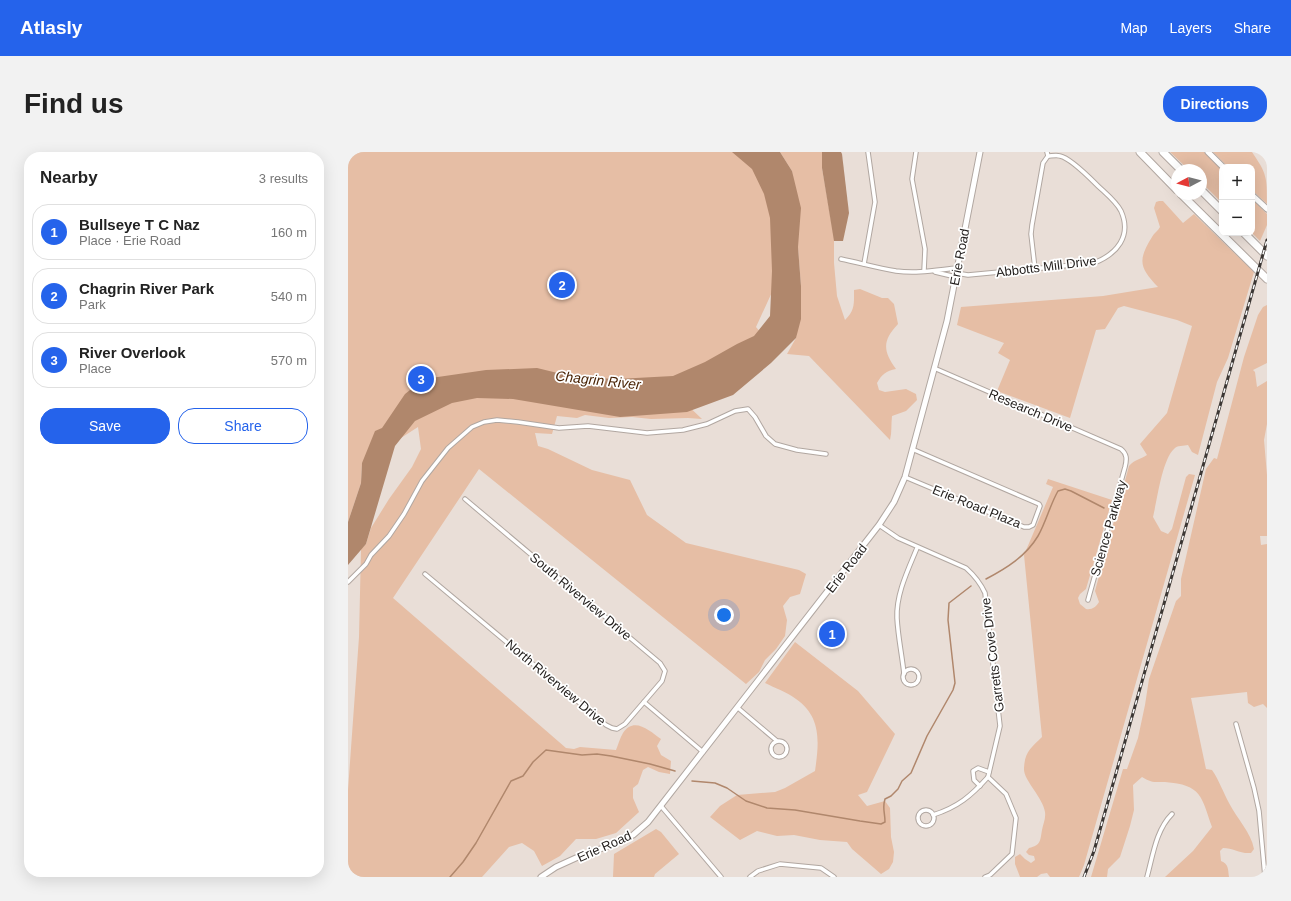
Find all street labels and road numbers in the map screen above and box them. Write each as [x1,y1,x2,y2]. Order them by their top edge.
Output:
street label: Erie Road [947,227,972,287]
street label: Abbotts Mill Drive [995,253,1097,280]
street label: Research Drive [987,386,1075,435]
street label: Science Parkway [1088,478,1130,578]
street label: Erie Road Plaza [930,482,1024,531]
street label: Erie Road [823,541,870,596]
street label: South Riverview Drive [527,550,634,643]
street label: Garretts Cove Drive [978,597,1007,713]
street label: North Riverview Drive [503,636,609,729]
street label: Erie Road [575,828,634,865]

